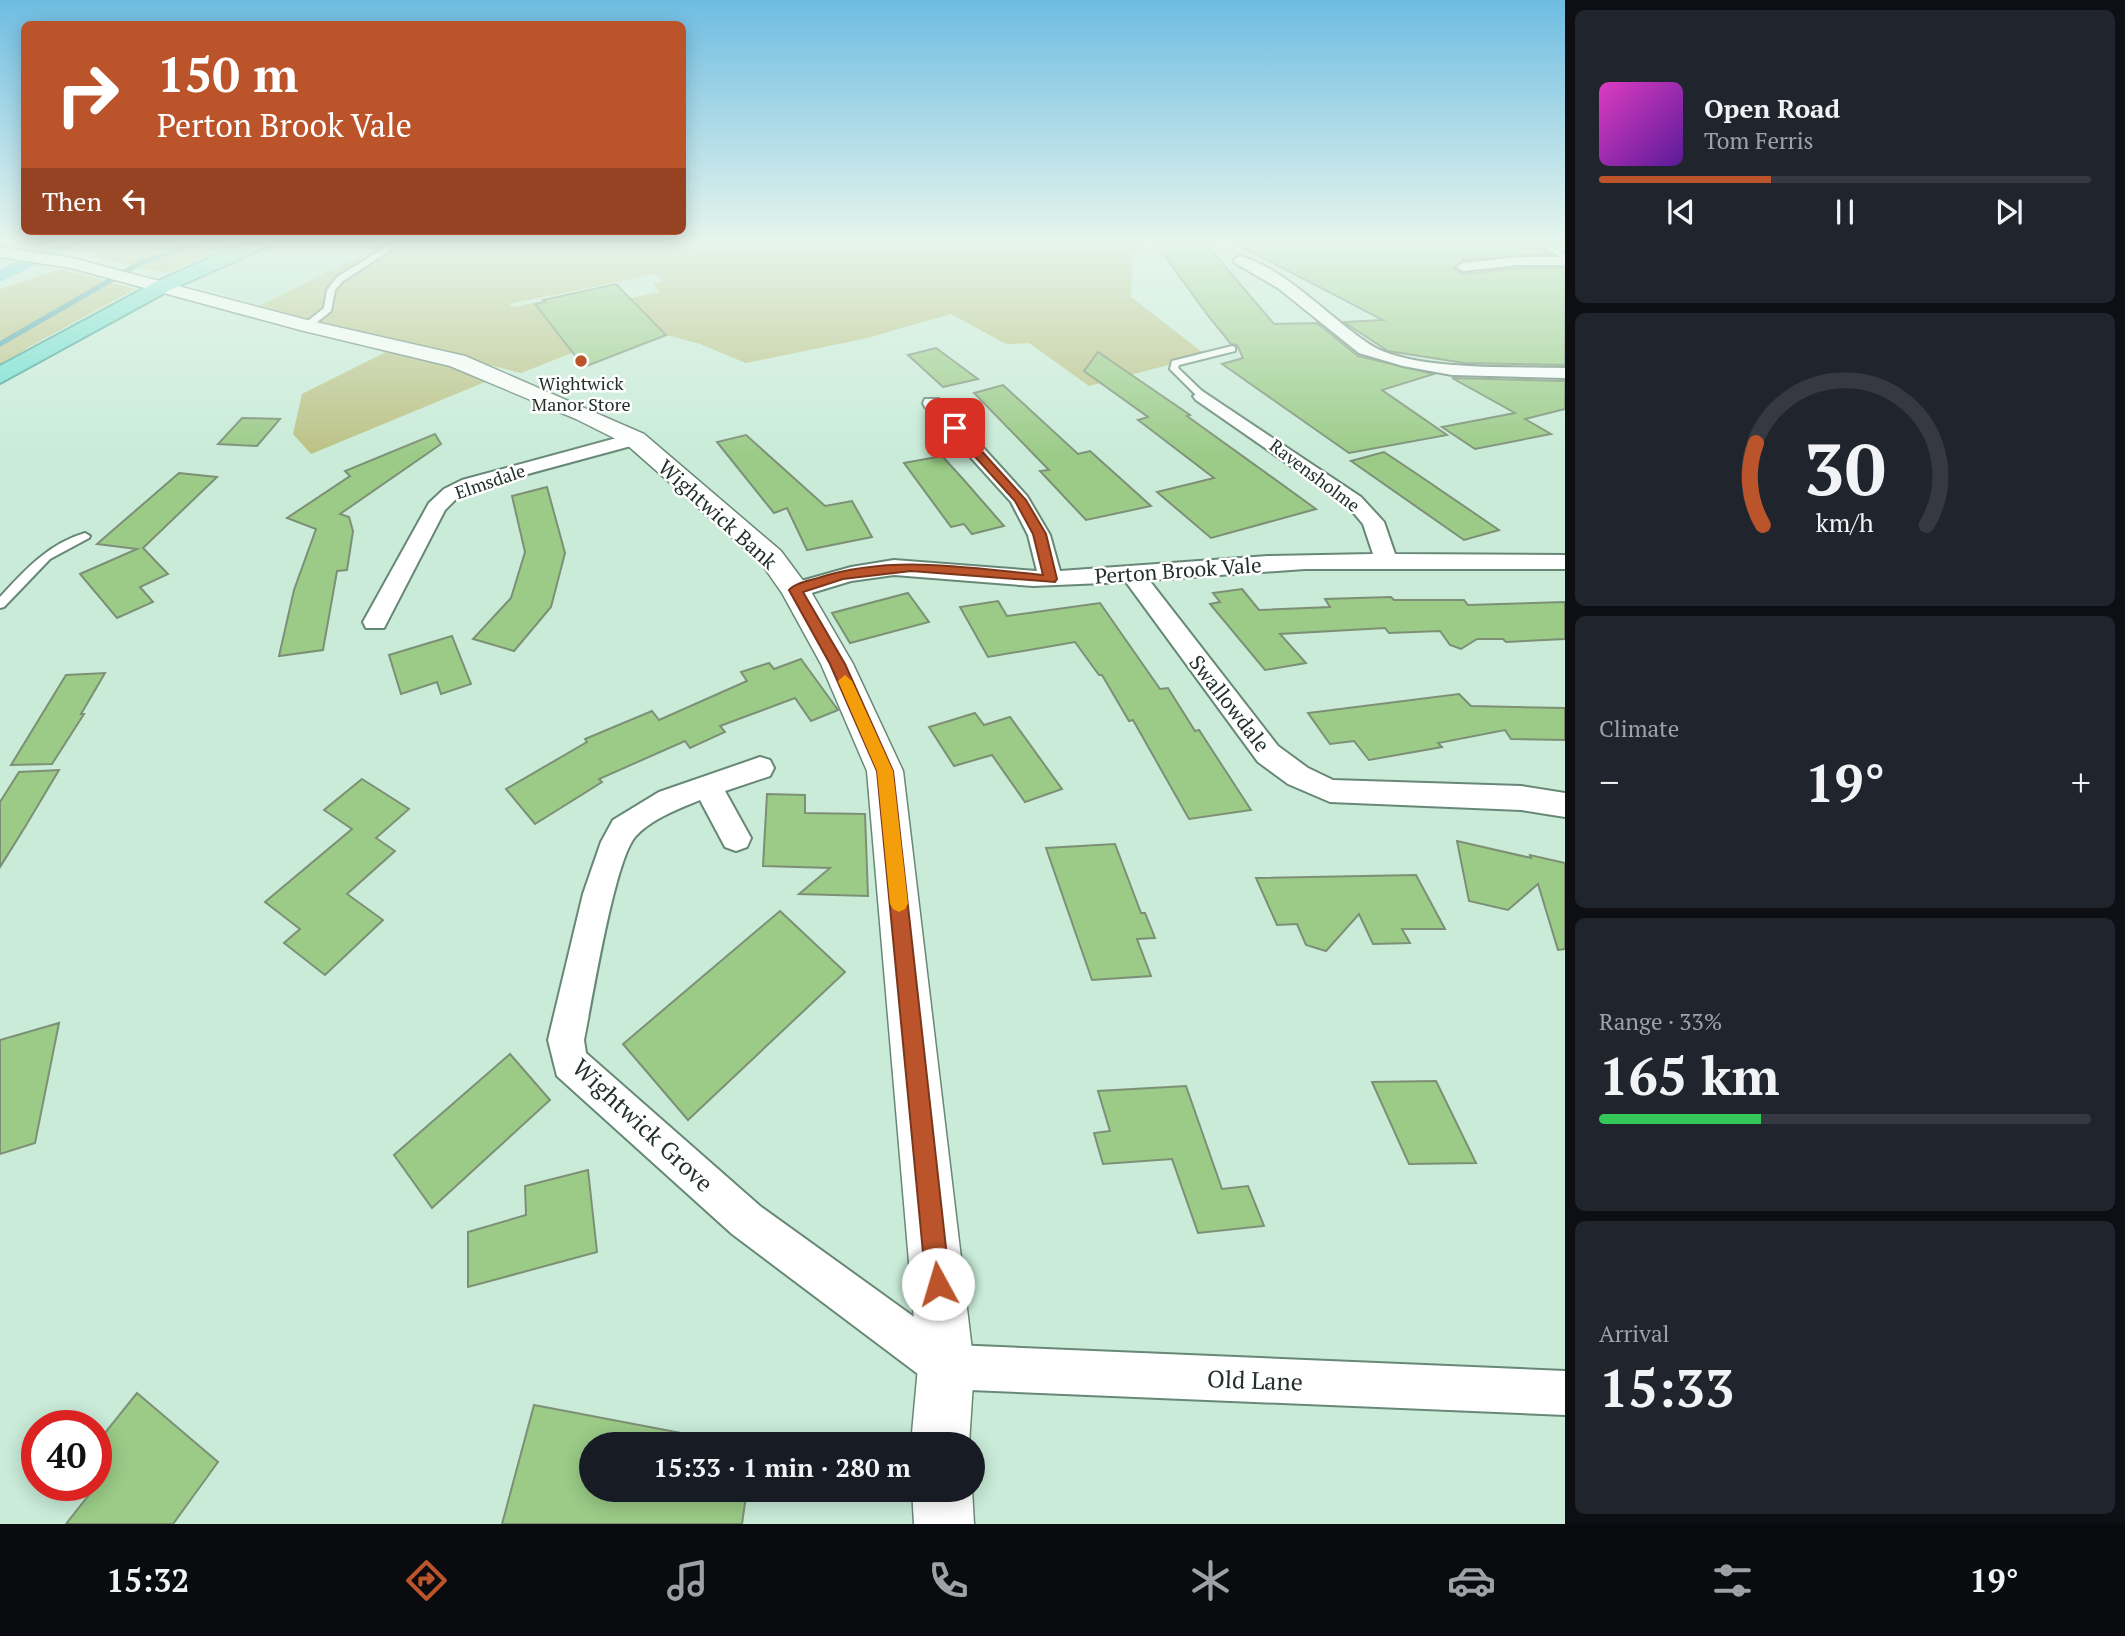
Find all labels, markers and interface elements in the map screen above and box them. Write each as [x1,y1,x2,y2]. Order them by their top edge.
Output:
text: 150 m [157,41,299,106]
icon: right [42,49,133,140]
text: Open Road [1704,91,1840,125]
text: Perton Brook Vale [157,104,412,146]
text: Tom Ferris [1704,125,1814,156]
icon: left [116,182,154,220]
text: Then [42,184,102,218]
icon: previous [1662,193,1700,231]
icon: pause [1826,193,1864,231]
icon: next [1990,193,2028,231]
marker: Wightwick Manor Store [573,353,589,369]
place label: Wightwick Manor Store [532,371,630,416]
pin [925,398,985,458]
icon: arrive [936,409,974,447]
text: 30 [1804,420,1886,517]
street label: Ravensholme [1265,433,1365,517]
street label: Wightwick Bank [652,453,784,575]
street label: Elmsdale [452,458,528,504]
text: km/h [1816,506,1874,539]
street label: Perton Brook Vale [1094,550,1262,590]
street label: Swallowdale [1183,649,1277,757]
text: Climate [1599,713,1679,744]
text: 19° [1805,748,1885,817]
text: − [1599,757,1619,807]
text: + [2071,757,2091,807]
text: Range · 33% [1599,1006,1722,1037]
text: 165 km [1599,1041,1780,1110]
street label: Wightwick Grove [566,1051,720,1199]
position arrow [901,1247,975,1321]
text: Arrival [1599,1318,1670,1349]
text: 15:33 [1599,1353,1734,1422]
street label: Old Lane [1207,1362,1303,1398]
speed limit sign: 40 [21,1410,112,1501]
text: 15:33 · 1 min · 280 m [653,1450,911,1484]
icon: directions [402,1556,451,1605]
icon: music [663,1556,712,1605]
icon: phone [924,1556,973,1605]
icon: climate [1186,1556,1235,1605]
icon: car [1447,1556,1496,1605]
icon: filters [1708,1556,1757,1605]
text: 15:32 [106,1559,189,1601]
text: 19° [1969,1559,2019,1601]

